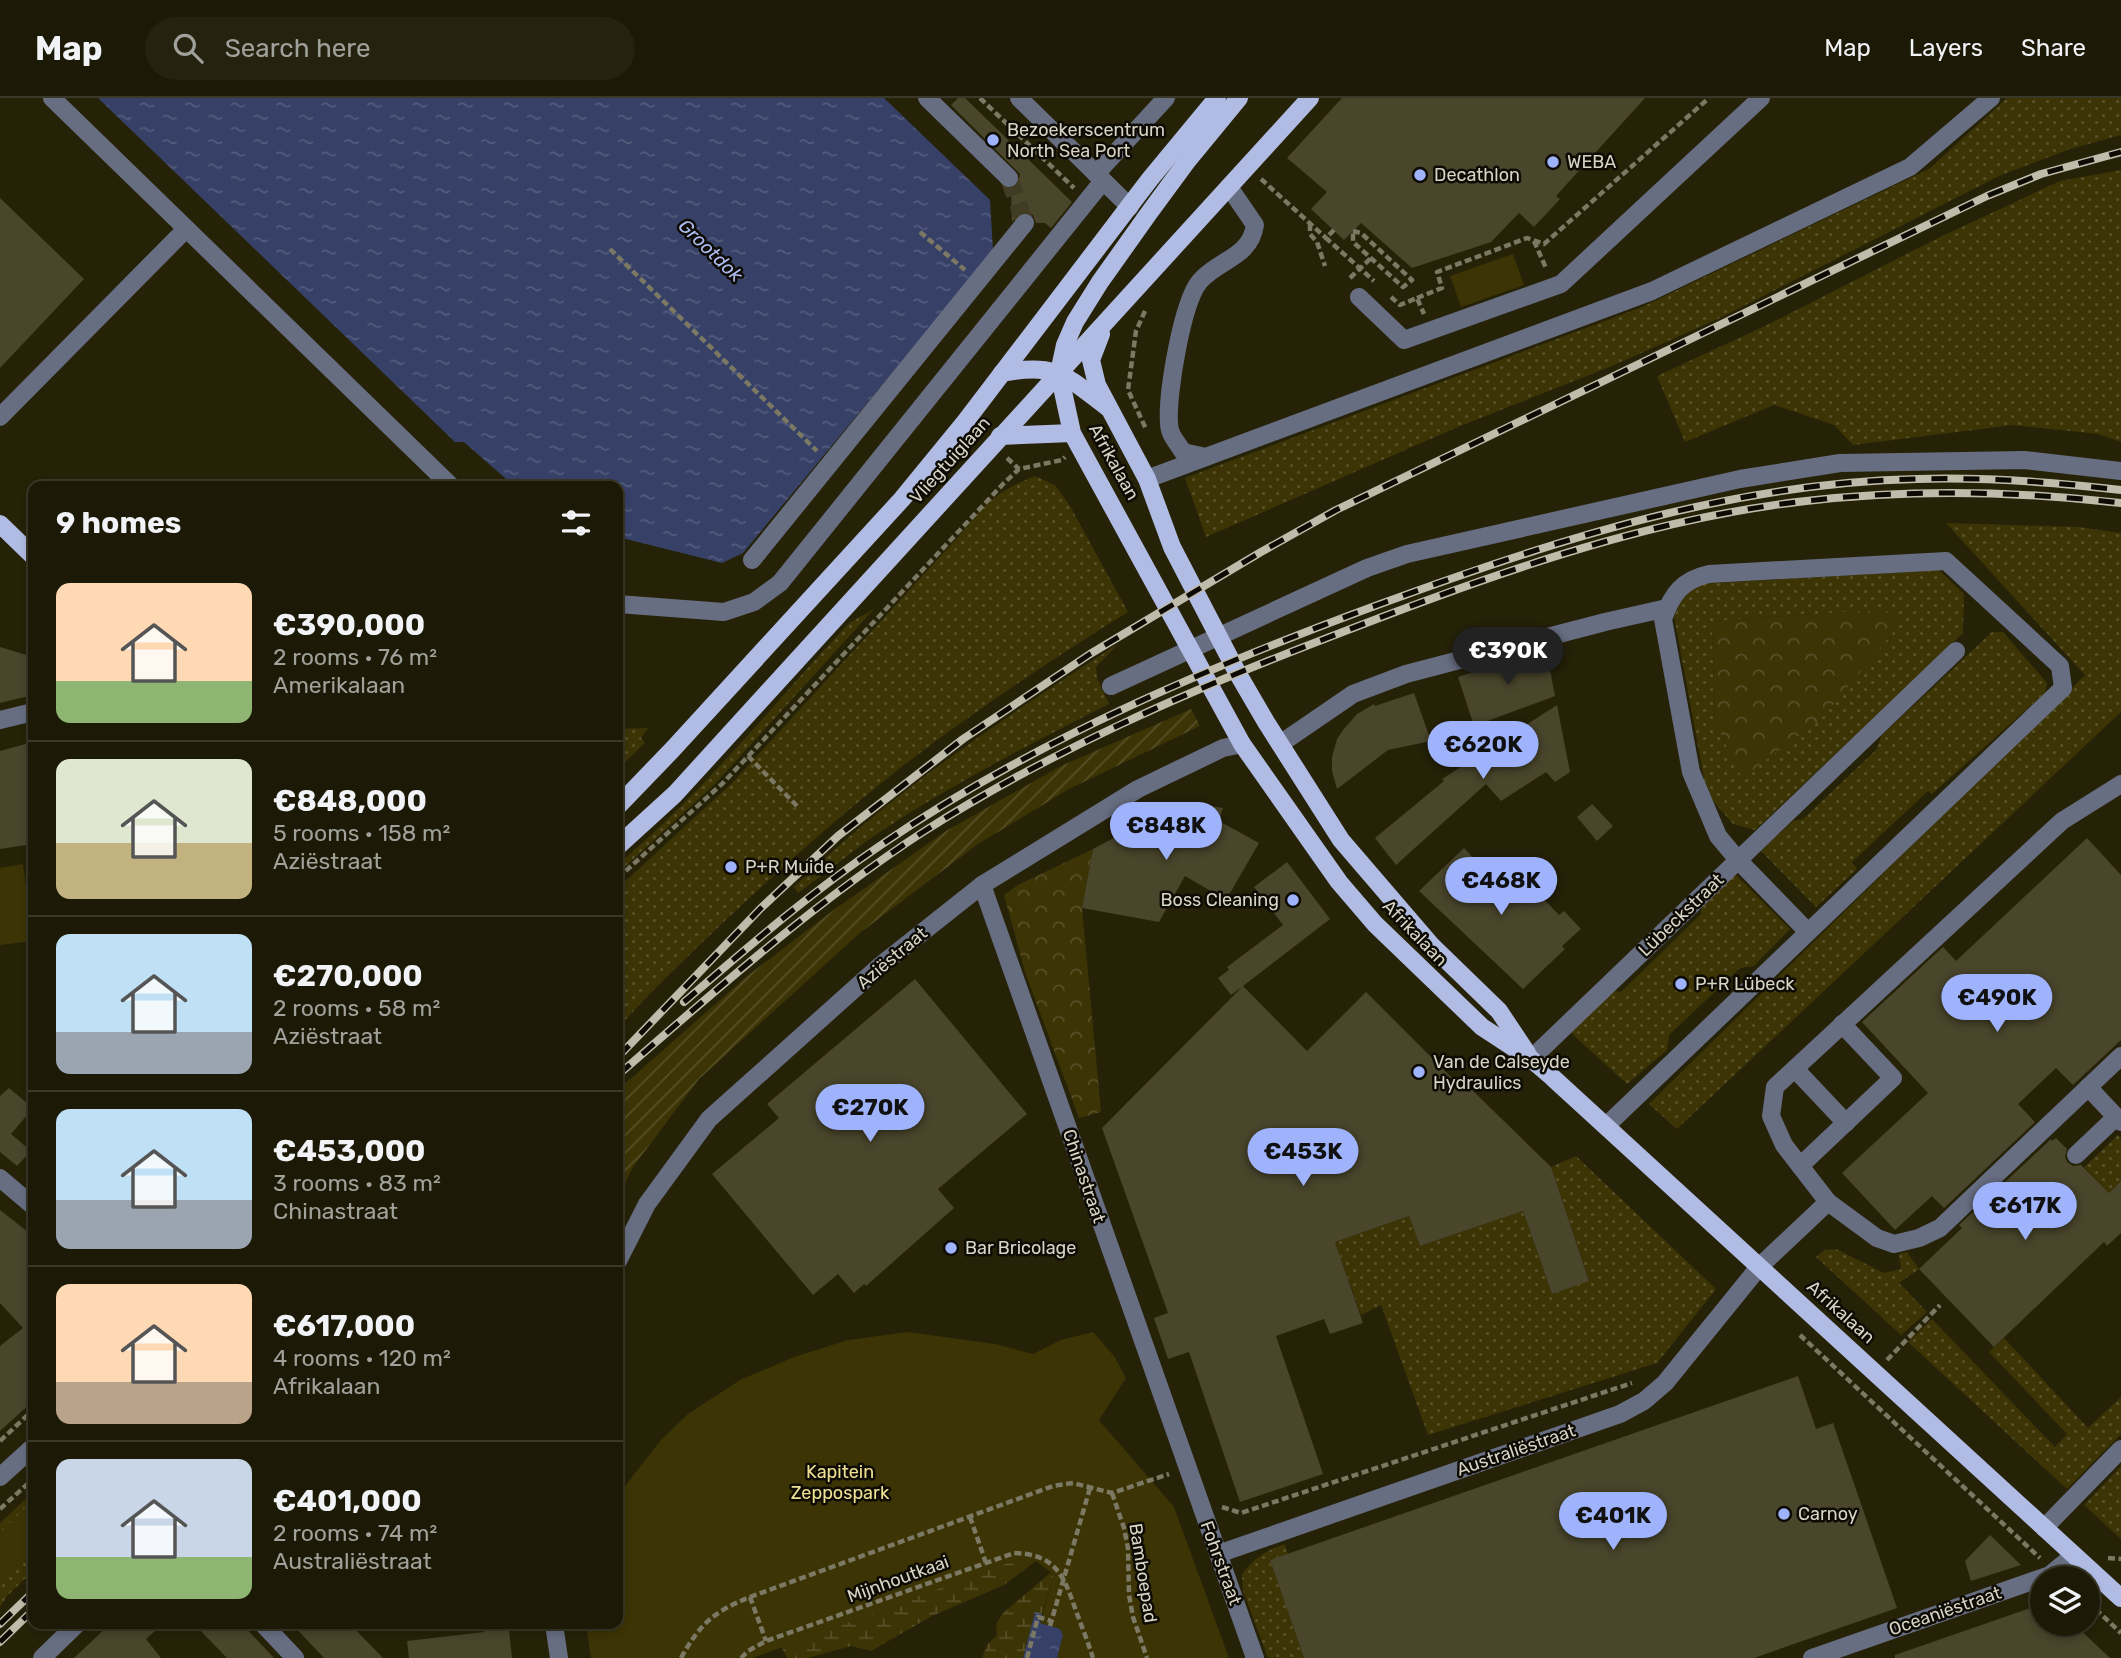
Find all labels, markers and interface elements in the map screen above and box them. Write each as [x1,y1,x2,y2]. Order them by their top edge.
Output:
search box [145,17,635,80]
text: Map [35,29,103,68]
icon: search [169,29,207,67]
text: Search here [225,33,370,64]
text: Map [1824,34,1871,62]
text: Layers [1909,34,1983,62]
text: Share [2021,34,2086,62]
place label: Bezoekerscentrum North Sea Port [1007,119,1165,162]
marker: Bezoekerscentrum North Sea Port [985,132,1001,148]
place label: WEBA [1567,151,1616,173]
marker: WEBA [1545,154,1561,170]
place label: Decathlon [1434,164,1520,186]
marker: Decathlon [1412,167,1428,183]
water label: Grootdok [674,214,748,287]
street label: Vliegtuiglaan [905,412,995,508]
street label: Afrikalaan [1084,420,1144,504]
icon: filters [557,504,595,542]
text: 9 homes [56,505,181,541]
text: €390,000 [273,607,425,643]
icon: home [112,611,196,695]
pin: €390K [1459,628,1557,687]
text: €390K [1469,636,1547,664]
text: 2 rooms · 76 m² [273,643,437,671]
text: Amerikalaan [273,671,405,699]
pin: €620K [1434,722,1532,781]
text: €620K [1444,730,1522,758]
text: €848,000 [273,783,427,819]
icon: home [112,787,196,871]
pin: €848K [1117,802,1215,862]
text: €848K [1126,811,1206,839]
text: 5 rooms · 158 m² [273,819,450,847]
text: Aziëstraat [273,847,382,875]
place label: P+R Muide [745,856,834,878]
pin: €468K [1452,858,1550,917]
marker: P+R Muide [723,859,739,875]
text: €468K [1461,866,1541,894]
street label: Lübeckstraat [1634,869,1728,961]
place label: Boss Cleaning [1161,889,1279,911]
marker: Boss Cleaning [1285,892,1301,908]
street label: Afrikalaan [1378,895,1452,971]
street label: Aziëstraat [852,922,932,994]
text: €270,000 [273,958,423,994]
icon: home [112,962,196,1046]
place label: P+R Lübeck [1695,973,1795,995]
pin: €490K [1948,974,2046,1034]
marker: P+R Lübeck [1673,976,1689,992]
text: €490K [1957,983,2037,1011]
text: 2 rooms · 58 m² [273,994,440,1022]
text: Aziëstraat [273,1022,382,1050]
place label: Van de Calseyde Hydraulics [1433,1051,1570,1094]
marker: Van de Calseyde Hydraulics [1411,1064,1427,1080]
pin: €270K [821,1084,919,1144]
text: €270K [831,1093,909,1121]
street label: Chinastraat [1058,1126,1110,1226]
pin: €453K [1254,1128,1352,1188]
text: €453,000 [273,1133,426,1169]
icon: home [112,1137,196,1221]
text: €453K [1263,1137,1343,1165]
text: 3 rooms · 83 m² [273,1169,441,1197]
pin: €617K [1976,1182,2074,1242]
text: €617K [1989,1191,2061,1219]
text: Chinastraat [273,1197,398,1225]
place label: Bar Bricolage [965,1237,1076,1259]
marker: Bar Bricolage [943,1240,959,1256]
street label: Afrikalaan [1802,1276,1880,1348]
text: €617,000 [273,1308,415,1344]
icon: home [112,1312,196,1396]
text: 4 rooms · 120 m² [273,1344,451,1372]
text: Afrikalaan [273,1372,380,1400]
street label: Australiëstraat [1454,1419,1578,1481]
park label: Kapitein Zeppospark [791,1461,890,1504]
text: €401,000 [273,1483,422,1519]
icon: home [112,1487,196,1571]
pin: €401K [1564,1492,1662,1552]
text: €401K [1575,1501,1651,1529]
place label: Carnoy [1798,1503,1858,1525]
marker: Carnoy [1776,1506,1792,1522]
street label: Fohrstraat [1196,1518,1246,1608]
text: 2 rooms · 74 m² [273,1519,437,1547]
street label: Bamboepad [1124,1522,1162,1624]
text: Australiëstraat [273,1547,432,1575]
street label: Mijnhoutkaai [844,1550,952,1608]
map controls [2030,1566,2100,1636]
button: layers [2030,1566,2100,1636]
street label: Oceaniëstraat [1886,1582,2004,1640]

